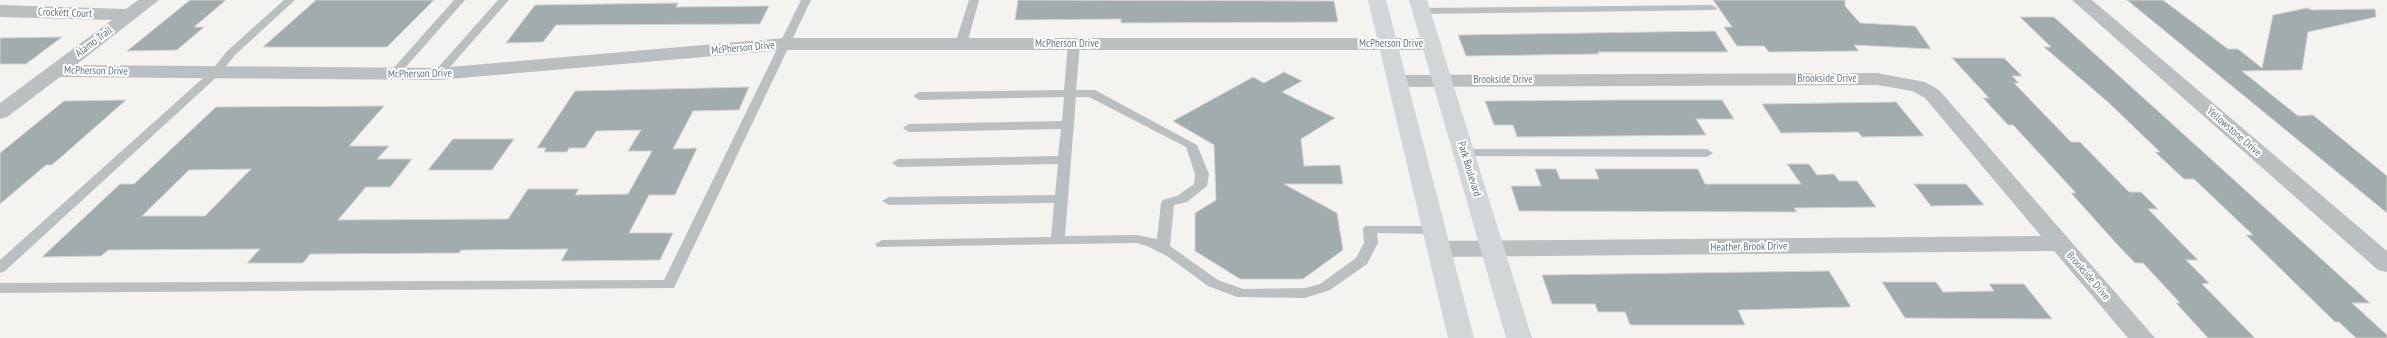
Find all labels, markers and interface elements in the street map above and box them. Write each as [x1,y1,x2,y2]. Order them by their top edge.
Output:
street label: Crockett Court [38,5,92,21]
street label: Alamo Trail [73,24,115,60]
street label: McPherson Drive [1035,37,1099,51]
street label: McPherson Drive [1359,37,1423,51]
street label: McPherson Drive [711,39,775,57]
street label: McPherson Drive [64,64,128,78]
street label: McPherson Drive [388,67,452,81]
street label: Brookside Drive [1797,72,1857,86]
street label: Brookside Drive [1473,73,1533,87]
street label: Yellowstone Drive [2204,105,2264,159]
street label: Park Boulevard [1454,140,1484,198]
street label: Heather Brook Drive [1710,240,1788,254]
street label: Brookside Drive [2063,249,2113,303]

